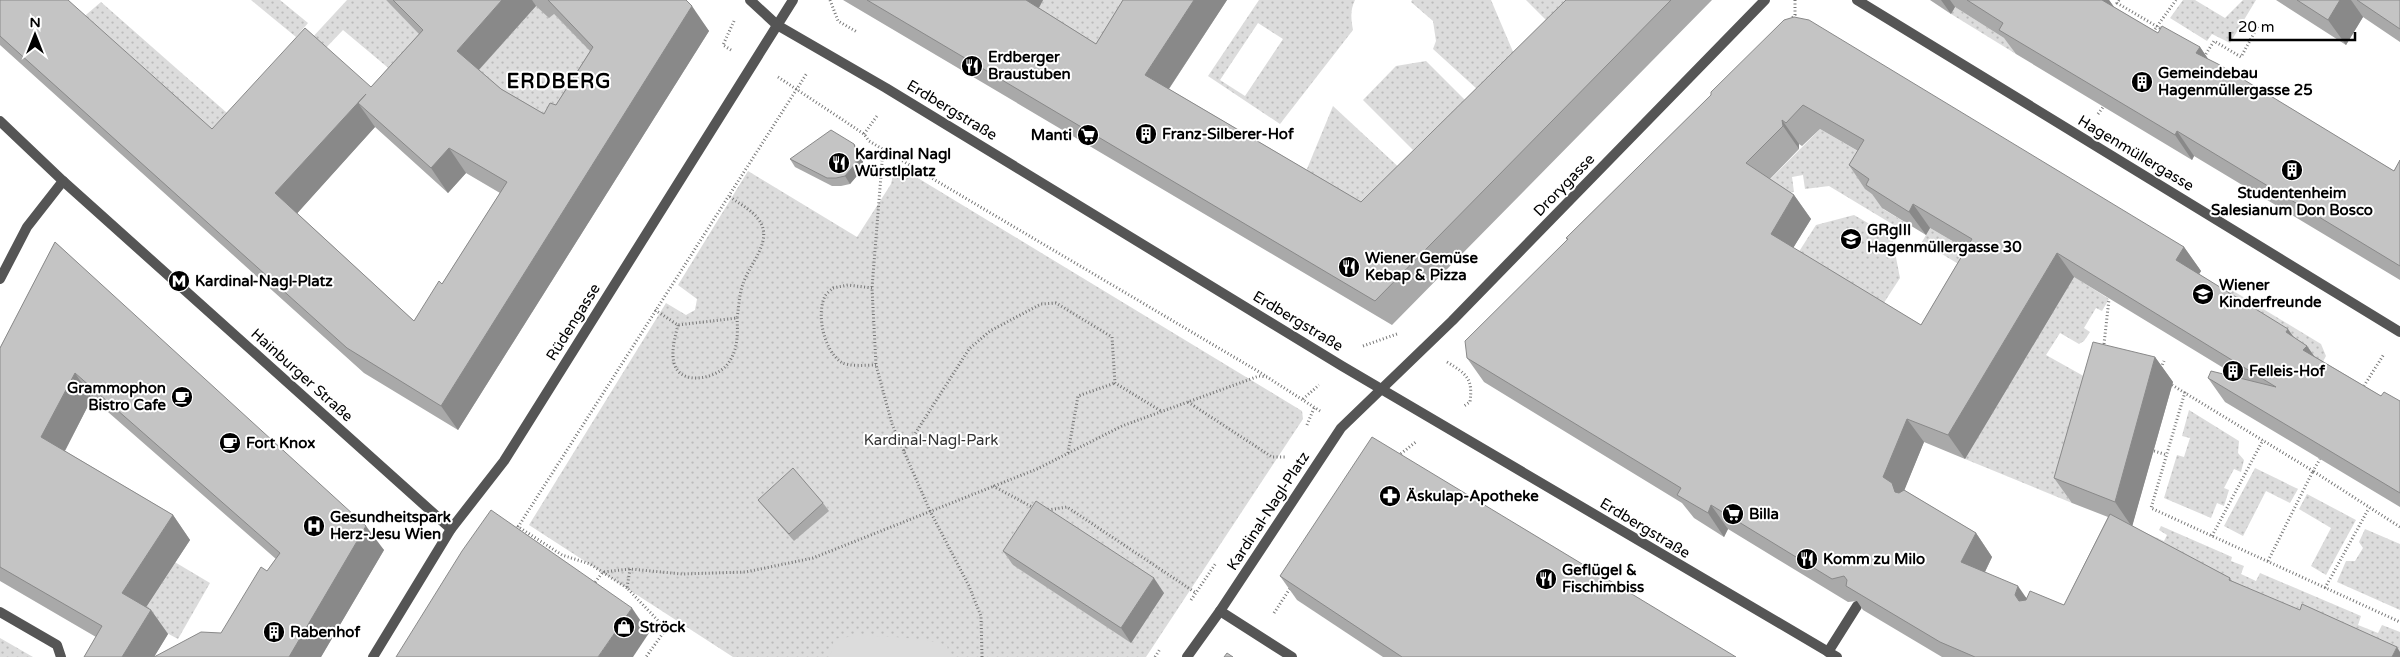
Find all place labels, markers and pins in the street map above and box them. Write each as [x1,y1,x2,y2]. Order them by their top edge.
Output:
place label: Erdberger Braustuben [988,48,1071,83]
restaurant icon: Erdberger Braustuben [960,54,984,78]
place label: Gemeindebau Hagenmüllergasse 25 [2158,64,2313,100]
building icon: Gemeindebau Hagenmüllergasse 25 [2130,70,2154,94]
building icon: Franz-Silberer-Hof [1134,122,1158,146]
supermarket icon: Manti [1076,123,1100,147]
place label: Franz-Silberer-Hof [1162,125,1294,143]
place label: Manti [1031,126,1072,144]
place label: Kardinal Nagl Würstlplatz [855,145,951,181]
restaurant icon: Kardinal Nagl Würstlplatz [827,151,851,175]
building icon: Studentenheim Salesianum Don Bosco [2280,158,2304,182]
place label: Studentenheim Salesianum Don Bosco [2211,184,2373,219]
place label: GRgIII Hagenmüllergasse 30 [1867,221,2022,257]
school or university icon: GRgIII Hagenmüllergasse 30 [1839,227,1863,251]
place label: Wiener Gemüse Kebap & Pizza [1365,249,1478,285]
restaurant icon: Wiener Gemüse Kebap & Pizza [1337,255,1361,279]
metro station icon: Kardinal-Nagl-Platz [167,269,191,293]
place label: Kardinal-Nagl-Platz [195,272,333,291]
place label: Wiener Kinderfreunde [2219,276,2322,311]
school or university icon: Wiener Kinderfreunde [2191,282,2215,306]
building icon: Felleis-Hof [2221,359,2245,383]
place label: Felleis-Hof [2249,362,2325,380]
place label: Grammophon Bistro Cafe [67,379,167,414]
cafe icon: Grammophon Bistro Cafe [170,385,194,409]
cafe icon: Fort Knox [218,431,242,455]
place label: Fort Knox [246,434,315,452]
pharmacy icon: Äskulap-Apotheke [1378,484,1402,508]
place label: Äskulap-Apotheke [1406,487,1539,506]
supermarket icon: Billa [1721,502,1745,526]
place label: Billa [1749,505,1779,523]
place label: Gesundheitspark Herz-Jesu Wien [330,508,451,543]
hospital icon: Gesundheitspark Herz-Jesu Wien [302,514,326,538]
restaurant icon: Komm zu Milo [1795,547,1819,571]
place label: Komm zu Milo [1823,550,1925,568]
place label: Geflügel & Fischimbiss [1562,561,1644,596]
restaurant icon: Geflügel & Fischimbiss [1534,567,1558,591]
shop icon: Ströck [612,615,636,639]
place label: Ströck [640,618,685,636]
building icon: Rabenhof [262,620,286,644]
place label: Rabenhof [290,623,360,641]

